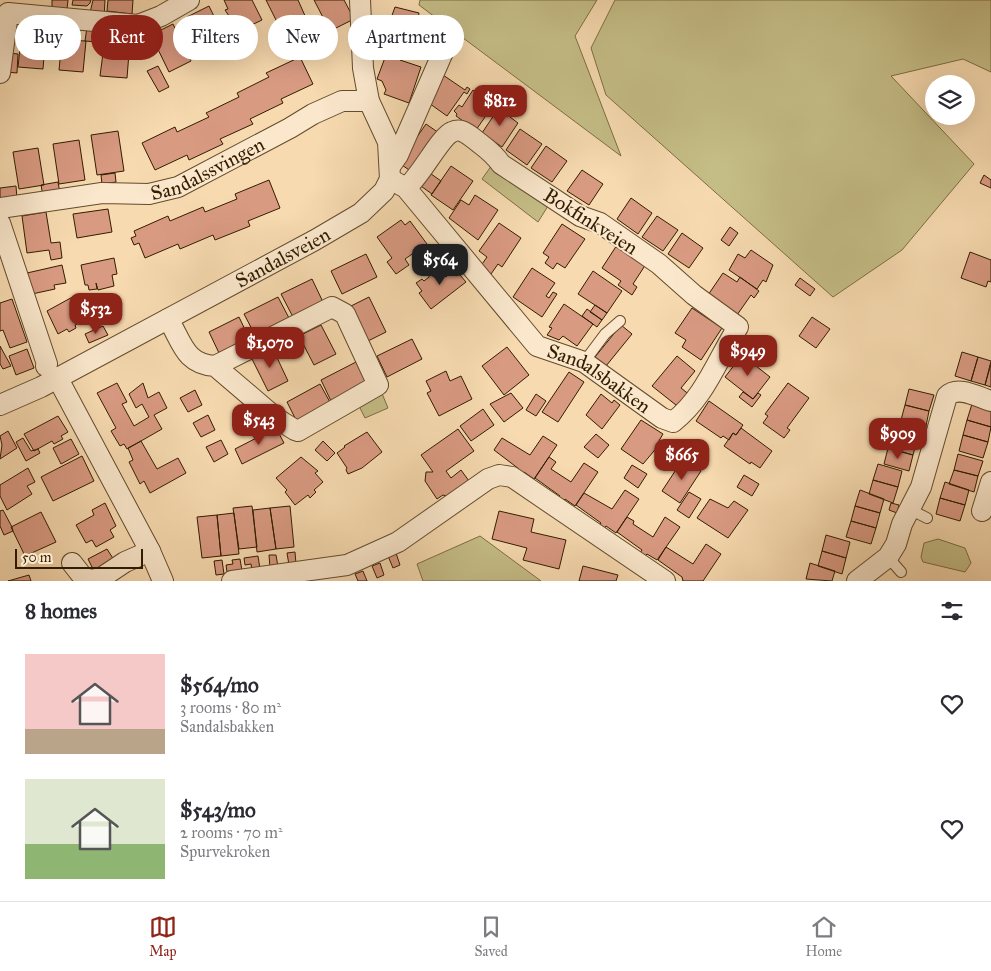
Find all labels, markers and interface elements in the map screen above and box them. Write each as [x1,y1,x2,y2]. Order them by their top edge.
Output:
chip: Buy [15,15,81,60]
chip: Rent [91,15,163,60]
chip: Filters [173,15,258,60]
chip: New [268,15,338,60]
chip: Apartment [348,15,464,60]
map controls [925,75,975,125]
button: layers [925,75,975,125]
pin: $812 [470,84,530,127]
text: $812 [484,91,516,110]
street label: Sandalssvingen [148,132,269,205]
street label: Bokfinkveien [539,183,643,260]
street label: Sandalsveien [231,222,335,293]
pin: $564 [410,244,470,286]
text: $564 [423,250,457,269]
pin: $532 [66,292,126,335]
text: $532 [80,299,112,318]
pin: $1,070 [229,326,311,369]
text: $1,070 [246,333,294,352]
pin: $949 [718,334,778,377]
street label: Sandalsbakken [544,338,656,418]
text: $949 [730,341,766,360]
pin: $543 [229,404,289,446]
text: $543 [243,410,275,429]
pin: $909 [868,418,928,460]
text: $909 [880,424,916,443]
pin: $665 [652,438,712,481]
text: $665 [665,445,699,464]
scale bar [15,546,142,569]
text: 50 m [22,549,51,566]
icon: filters [938,597,966,625]
text: 8 homes [25,598,97,624]
text: $564/mo [180,672,259,698]
icon: home [65,674,125,734]
icon: heart [938,690,966,718]
text: 3 rooms · 80 m² [180,698,281,717]
text: Sandalsbakken [180,717,274,736]
text: $543/mo [180,797,256,823]
icon: home [65,799,125,859]
icon: heart [938,815,966,843]
text: 2 rooms · 70 m² [180,823,283,842]
text: Spurvekroken [180,842,270,861]
tab: Map [149,913,177,960]
tab: Saved [475,913,508,960]
tab: Home [806,913,842,960]

